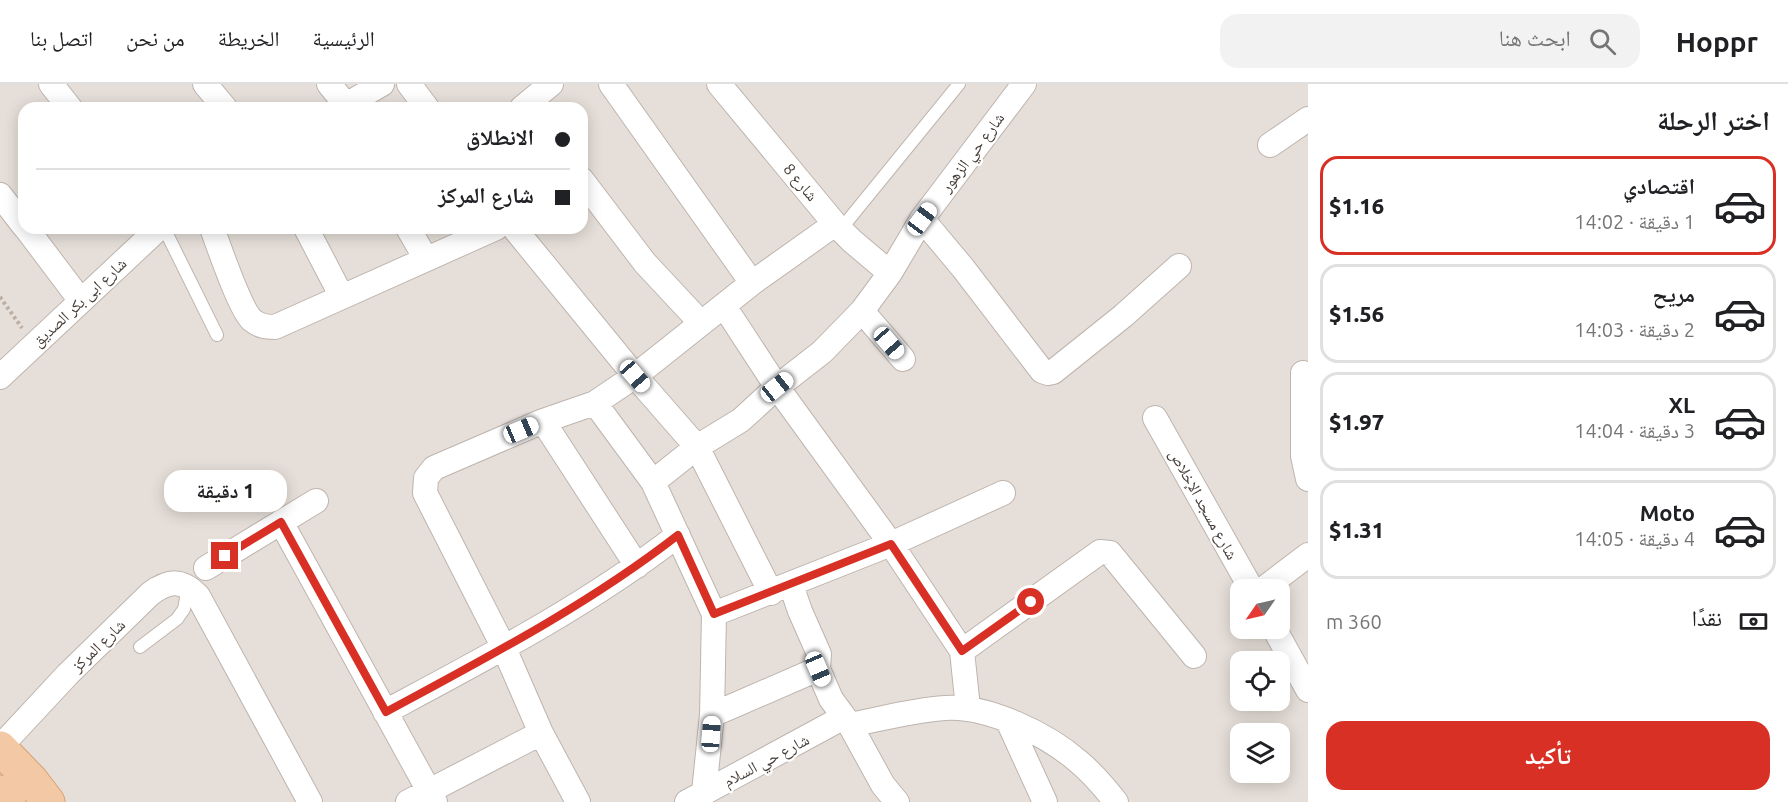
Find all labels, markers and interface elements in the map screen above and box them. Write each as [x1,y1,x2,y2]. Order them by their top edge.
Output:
search box [1220,14,1640,68]
text: ابحث هنا [1499,25,1571,50]
icon: search [1586,25,1619,58]
text: اتصل بنا [30,26,93,50]
text: من نحن [126,26,185,50]
text: الخريطة [218,26,280,50]
text: الرئيسية [313,26,375,50]
text: Hoppr [1676,26,1758,57]
text: اختر الرحلة [1657,105,1770,135]
street label: شارع حي الزهور [936,109,1011,198]
text: الانطلاق [466,124,534,149]
street label: شارع 8 [779,160,822,206]
text: اقتصادي [1623,173,1695,198]
icon: car [1713,179,1767,233]
text: شارع المركز [438,182,534,207]
text: $1.16 [1329,193,1384,218]
car [904,199,940,239]
text: 1 دقيقة · 14:02 [1574,210,1695,233]
street label: شارع ابى بكر الصديق [28,254,131,352]
text: مريح [1652,281,1695,306]
icon: car [1713,287,1767,341]
text: $1.56 [1329,301,1384,326]
text: 2 دقيقة · 14:03 [1574,318,1695,341]
car [870,324,908,362]
car [616,357,654,395]
car [757,369,797,405]
text: XL [1668,392,1695,417]
icon: car [1713,395,1767,449]
text: $1.97 [1329,409,1384,434]
car [501,415,541,445]
text: 3 دقيقة · 14:04 [1574,419,1695,442]
street label: شارع مسجد الإخلاص [1164,446,1242,563]
callout: 1 دقيقة [164,469,286,511]
text: 1 دقيقة [196,479,255,502]
text: Moto [1640,500,1695,525]
icon: car [1713,503,1767,557]
text: $1.31 [1329,517,1384,542]
text: 4 دقيقة · 14:05 [1574,527,1695,550]
route end [211,542,238,569]
north arrow [1230,579,1290,639]
map controls [1230,579,1290,783]
route start [1017,588,1044,615]
text: نقدًا [1692,605,1722,630]
icon: cash [1737,605,1770,638]
text: 360 m [1326,610,1382,633]
street label: شارع المركز [67,615,130,677]
car [803,649,833,689]
button: locate [1230,651,1290,711]
car [701,715,721,753]
button: تأكيد [1326,721,1770,790]
button: layers [1230,723,1290,783]
street label: شارع حي السلام [720,730,814,794]

